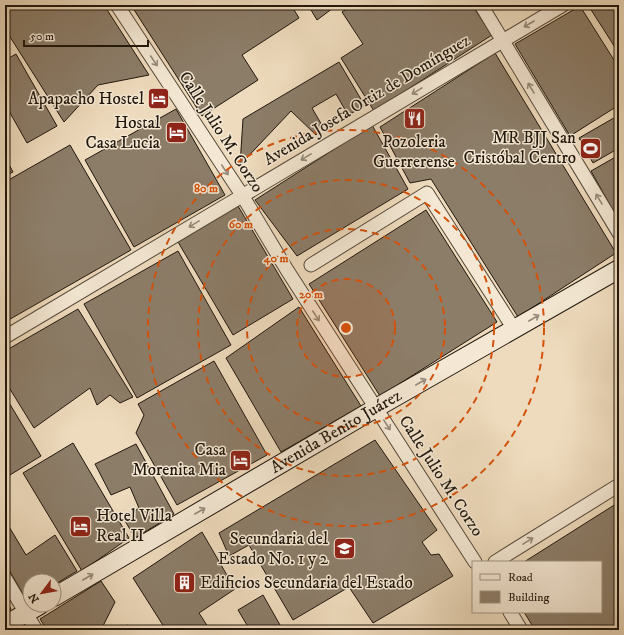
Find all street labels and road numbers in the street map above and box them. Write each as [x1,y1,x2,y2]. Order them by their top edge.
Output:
street label: Avenida Josefa Ortiz de Domínguez [260,29,475,171]
street label: Calle Julio M. Corzo [174,67,268,197]
street label: Avenida Benito Juárez [266,384,406,479]
street label: Calle Julio M. Corzo [394,411,488,541]

